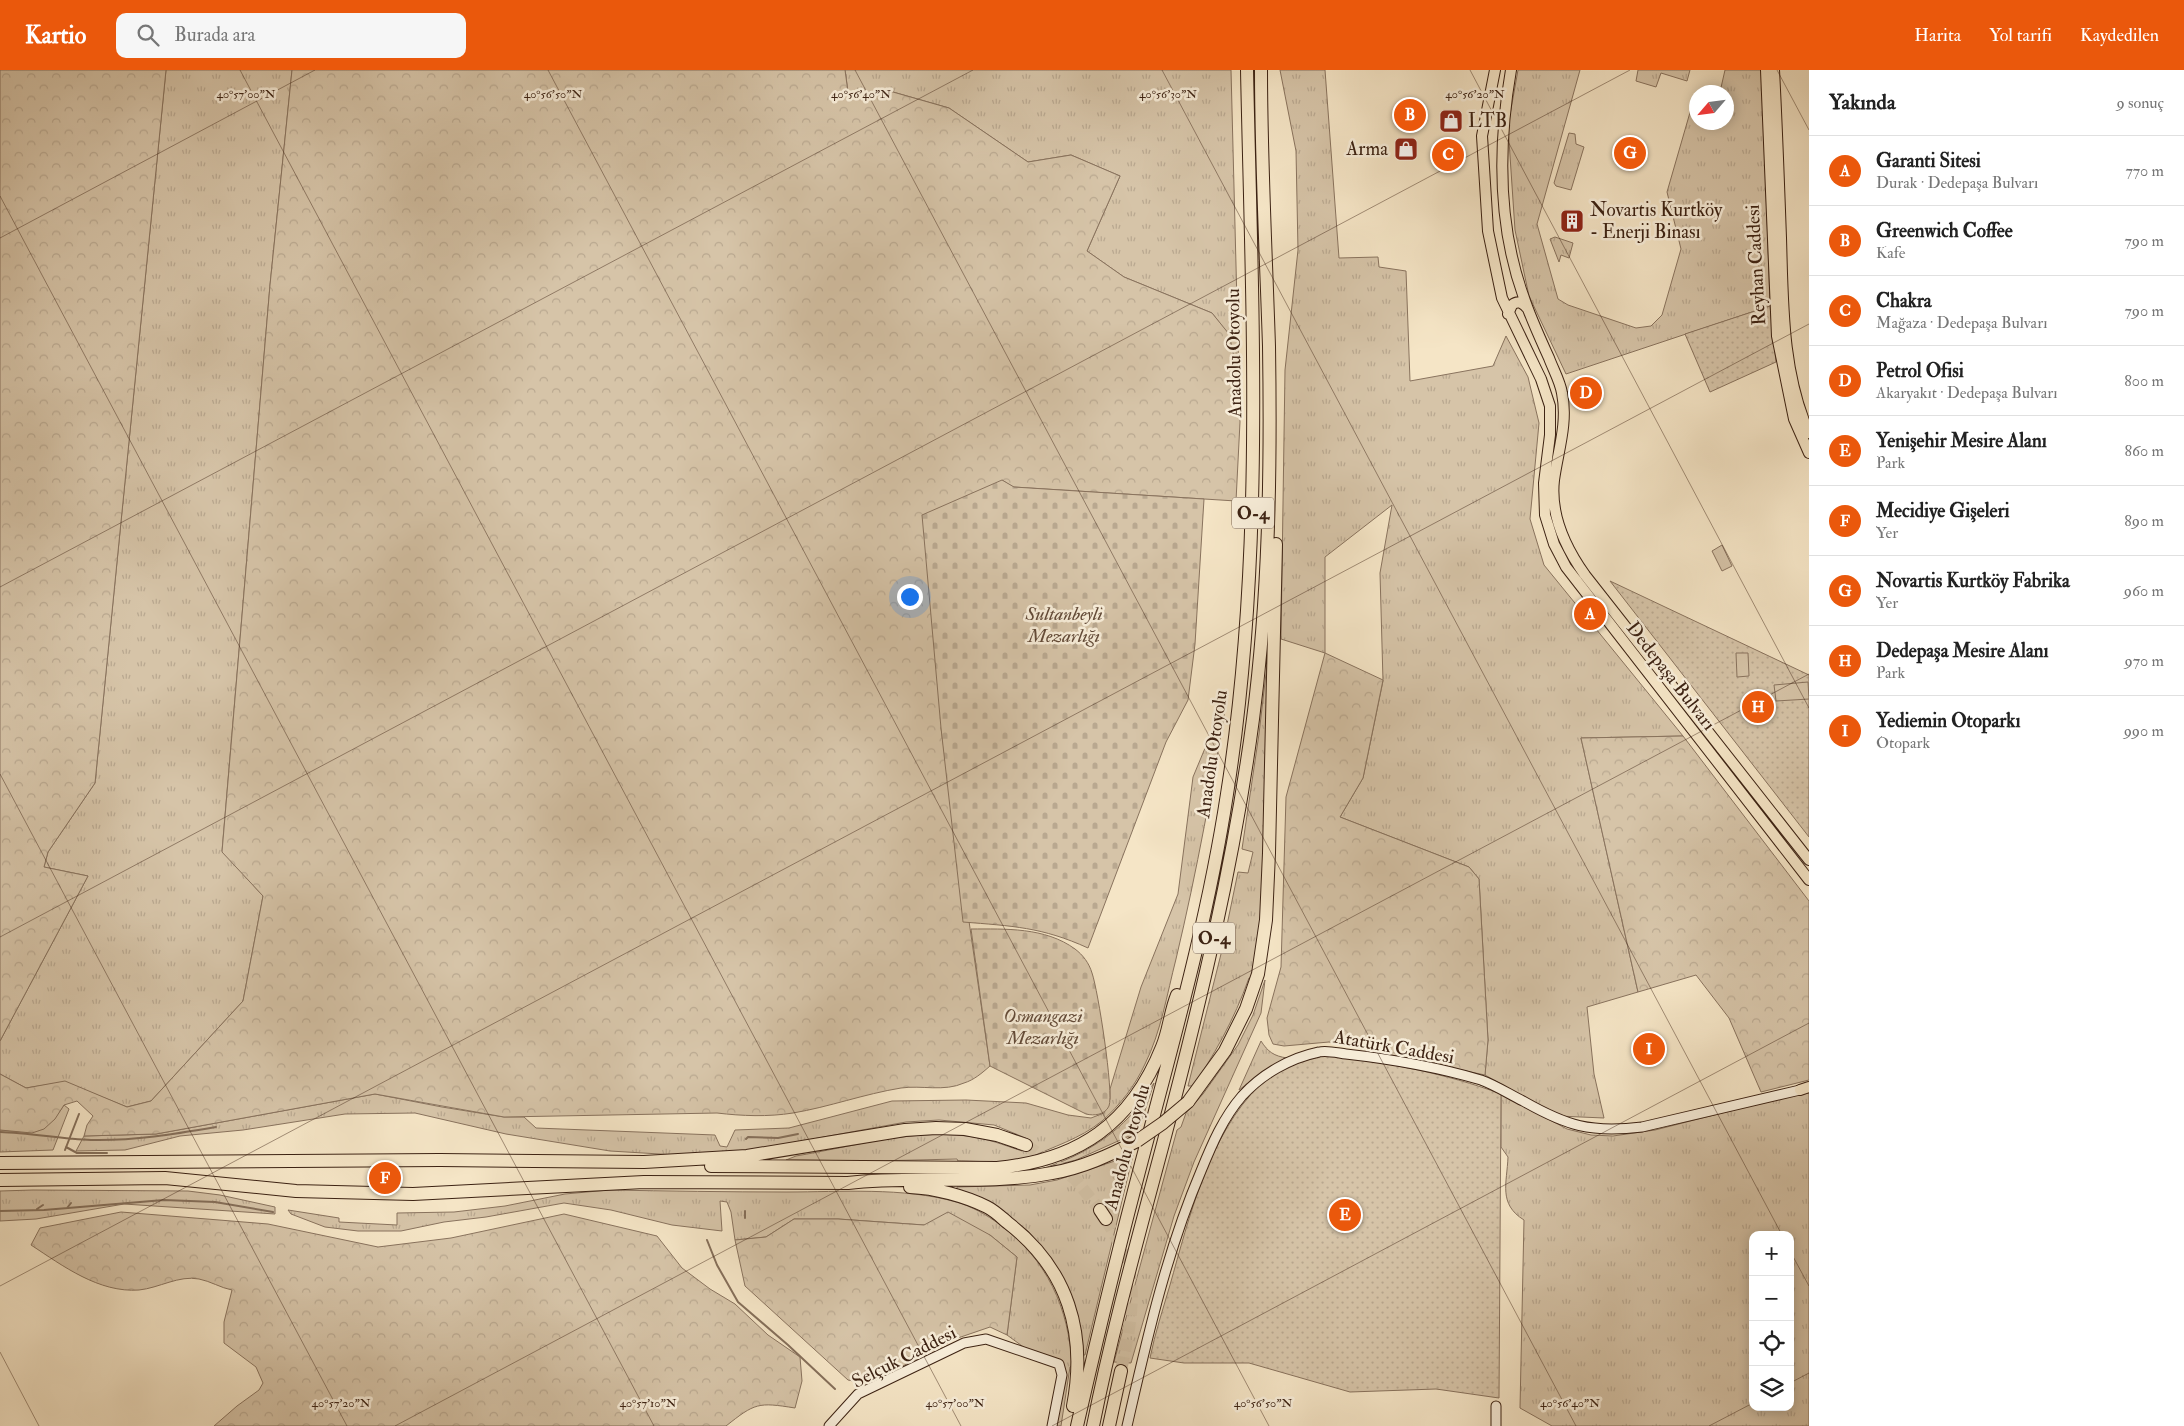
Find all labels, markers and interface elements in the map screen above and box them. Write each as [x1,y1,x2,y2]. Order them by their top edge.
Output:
search box [116,13,466,58]
text: Kartio [25,20,86,51]
icon: search [134,21,162,49]
text: Burada ara [174,23,255,47]
text: Harita [1914,24,1961,47]
text: Yol tarifi [1989,24,2052,47]
text: Kaydedilen [2080,24,2159,47]
north arrow [1689,85,1734,130]
text: 40°57'00"N [216,87,276,102]
text: 40°56'50"N [524,87,583,102]
text: 40°56'40"N [831,87,891,102]
text: 40°56'30"N [1139,87,1197,102]
text: 40°56'20"N [1445,87,1505,102]
text: Yakında [1829,89,1896,116]
text: 9 sonuç [2116,93,2164,113]
pin: B [1394,96,1426,134]
shop icon: LTB [1438,108,1464,134]
place label: LTB [1468,109,1507,133]
pin: G [1614,134,1646,172]
shop icon: Arma [1393,136,1419,162]
pin: C [1432,136,1464,174]
place label: Arma [1345,137,1388,161]
text: Garanti Sitesi [1876,149,1981,173]
text: A [1840,161,1850,181]
text: 770 m [2125,161,2164,181]
text: Durak · Dedepaşa Bulvarı [1876,173,2038,193]
place label: Novartis Kurtköy - Enerji Binası [1590,198,1723,244]
street label: Reyhan Caddesi [1741,204,1771,326]
building icon: Novartis Kurtköy - Enerji Binası [1559,208,1585,234]
text: Greenwich Coffee [1876,219,2013,243]
text: B [1840,231,1850,251]
text: 790 m [2124,231,2164,251]
text: Kafe [1876,243,1906,263]
street label: Anadolu Otoyolu [1221,288,1247,419]
text: Chakra [1876,289,1932,313]
text: C [1839,301,1851,321]
text: 790 m [2124,301,2164,321]
text: Mağaza · Dedepaşa Bulvarı [1876,313,2047,333]
text: Petrol Ofisi [1876,359,1964,383]
text: D [1838,371,1852,391]
text: 800 m [2124,371,2164,391]
pin: D [1570,374,1602,412]
text: Akaryakıt · Dedepaşa Bulvarı [1876,383,2058,403]
text: Yenişehir Mesire Alanı [1876,429,2047,453]
text: E [1839,441,1851,461]
text: 860 m [2124,441,2164,461]
text: Park [1876,453,1905,473]
road number: O-4 [1232,498,1274,528]
text: Mecidiye Gişeleri [1876,499,2010,523]
text: F [1840,511,1850,531]
text: 890 m [2124,511,2164,531]
text: Yer [1876,523,1898,543]
text: Novartis Kurtköy Fabrika [1876,569,2070,593]
text: G [1838,581,1852,601]
text: 960 m [2124,581,2164,601]
your location [897,584,923,610]
text: Yer [1876,593,1898,613]
pin: A [1574,595,1606,633]
park label: Sultanbeyli Mezarlığı [1024,602,1103,648]
street label: Dedepaşa Bulvarı [1620,617,1721,736]
text: Dedepaşa Mesire Alanı [1876,639,2049,663]
text: H [1838,651,1852,671]
text: 970 m [2125,651,2164,671]
text: Park [1876,663,1905,683]
street label: Anadolu Otoyolu [1191,688,1233,821]
pin: H [1742,688,1774,726]
text: Yediemin Otoparkı [1876,709,2020,733]
text: I [1842,721,1848,741]
text: 990 m [2124,721,2164,741]
text: Otopark [1876,733,1930,753]
road number: O-4 [1193,922,1235,954]
park label: Osmangazi Mezarlığı [1003,1004,1083,1050]
street label: Atatürk Caddesi [1331,1024,1456,1069]
pin: I [1633,1030,1665,1068]
street label: Anadolu Otoyolu [1098,1081,1155,1214]
pin: F [369,1159,401,1197]
pin: E [1329,1196,1361,1234]
map controls [1749,1231,1794,1411]
button: + [1749,1231,1794,1276]
button: − [1749,1276,1794,1321]
street label: Selçuk Caddesi [848,1320,960,1394]
button: locate [1749,1321,1794,1366]
button: layers [1749,1366,1794,1411]
text: 40°57'20"N [312,1396,371,1411]
text: 40°57'10"N [619,1396,677,1411]
text: 40°57'00"N [925,1396,985,1411]
text: 40°56'50"N [1234,1396,1293,1411]
text: 40°56'40"N [1540,1396,1600,1411]

